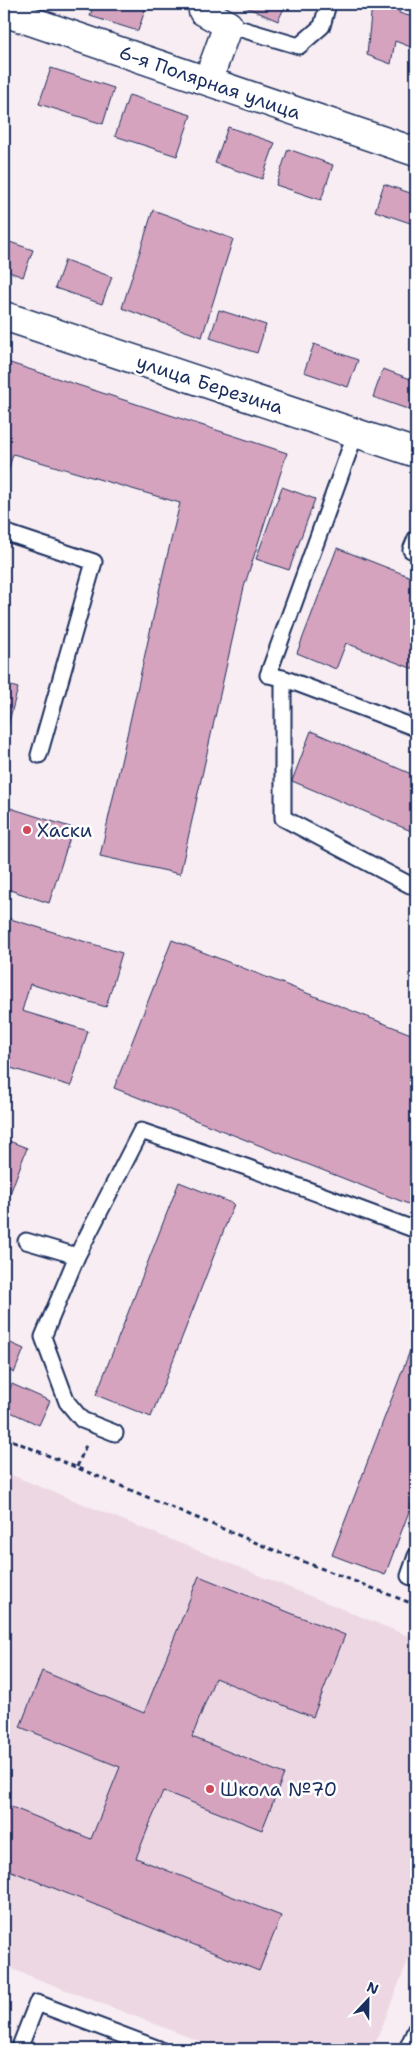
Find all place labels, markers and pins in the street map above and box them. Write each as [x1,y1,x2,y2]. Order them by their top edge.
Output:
place label: Хаски [37,818,92,843]
marker: Хаски [21,824,33,836]
place label: Школа №70 [220,1777,337,1802]
marker: Школа №70 [204,1783,216,1795]

